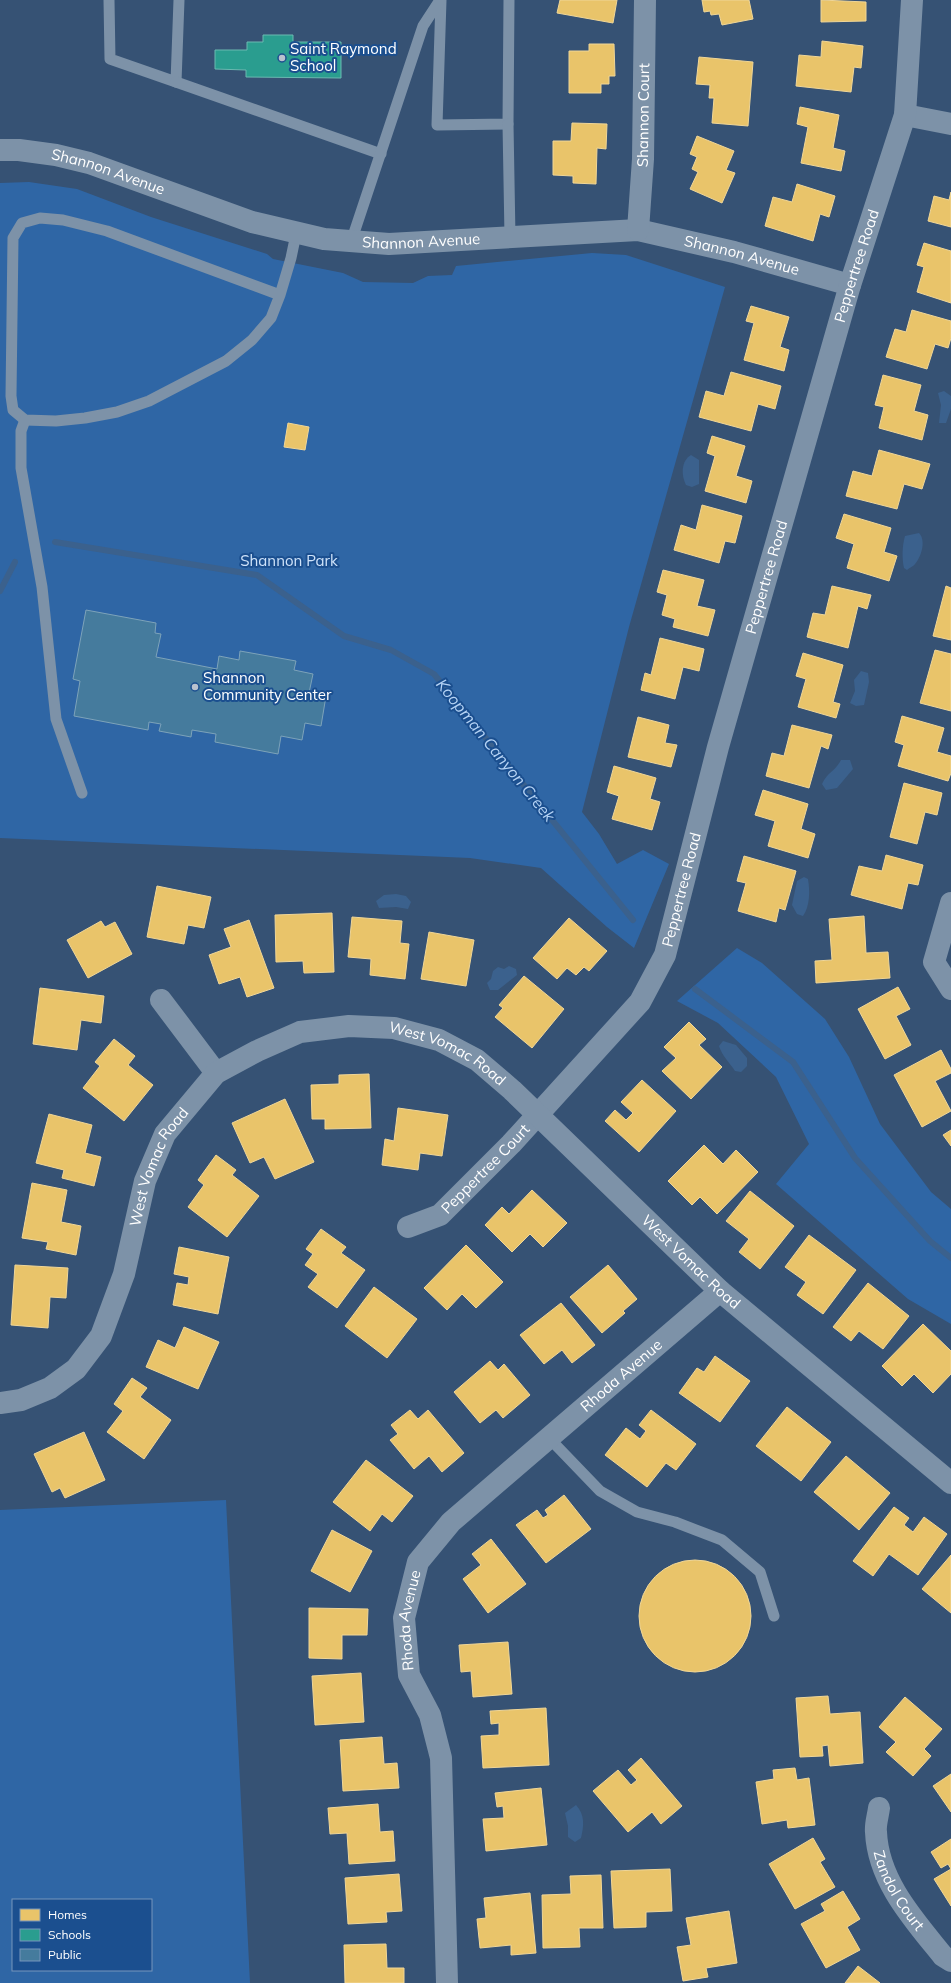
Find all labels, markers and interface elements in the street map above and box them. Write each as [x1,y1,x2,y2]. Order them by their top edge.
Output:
place label: Saint Raymond School [290,39,397,75]
marker: Saint Raymond School [277,53,287,63]
street label: Shannon Court [632,63,653,168]
street label: Shannon Avenue [49,144,168,199]
street label: Peppertree Road [830,207,883,324]
street label: Shannon Avenue [361,229,481,253]
street label: Shannon Avenue [682,231,802,279]
street label: Peppertree Road [741,518,791,636]
park label: Shannon Park [240,551,338,570]
place label: Shannon Community Center [203,668,332,704]
water label: Koopman Canyon Creek [432,675,560,826]
marker: Shannon Community Center [190,682,200,692]
street label: Peppertree Road [657,830,705,949]
street label: West Vomac Road [387,1017,510,1089]
street label: West Vomac Road [125,1103,192,1228]
street label: Peppertree Court [437,1120,534,1217]
street label: West Vomac Road [638,1210,744,1313]
street label: Rhoda Avenue [576,1335,666,1416]
street label: Rhoda Avenue [394,1568,425,1672]
street label: Zandol Court [870,1848,929,1934]
legend [12,1899,152,1971]
text: Homes [48,1907,87,1922]
text: Schools [48,1927,91,1942]
text: Public [48,1947,82,1962]

